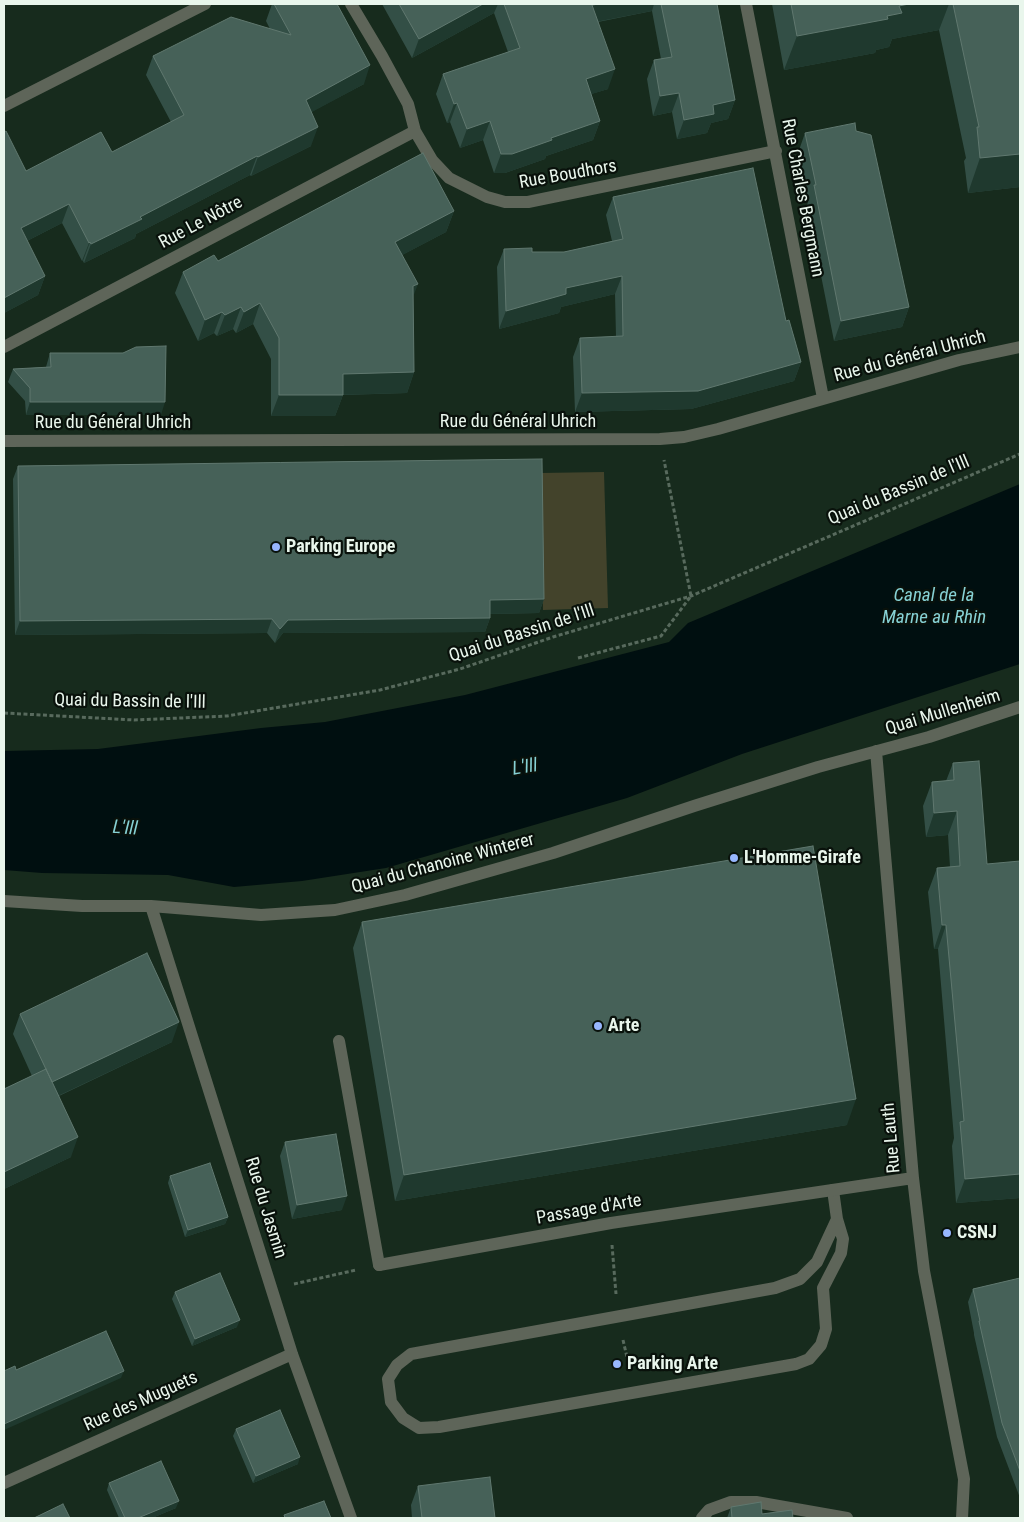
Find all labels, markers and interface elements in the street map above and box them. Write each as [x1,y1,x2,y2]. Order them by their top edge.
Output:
street label: Rue Charles Bergmann [776,117,828,279]
street label: Rue Boudhors [518,156,618,194]
street label: Rue Le Nôtre [156,192,246,254]
street label: Rue du Général Uhrich [832,326,988,388]
street label: Rue du Général Uhrich [440,411,596,433]
street label: Rue du Général Uhrich [35,412,191,434]
street label: Quai du Bassin de l'Ill [825,451,973,531]
place label: Parking Europe [286,536,395,558]
marker: Parking Europe [270,541,282,553]
water label: Canal de la Marne au Rhin [882,585,986,629]
street label: Quai du Bassin de l'Ill [447,600,597,668]
street label: Quai Mullenheim [883,685,1003,741]
street label: Quai du Bassin de l'Ill [54,690,206,714]
water label: L'Ill [511,755,539,781]
water label: L'Ill [112,817,138,841]
street label: Quai du Chanoine Winterer [349,829,537,899]
place label: L'Homme-Girafe [744,847,861,869]
marker: L'Homme-Girafe [728,852,740,864]
place label: Arte [608,1015,639,1037]
marker: Arte [592,1020,604,1032]
street label: Rue Lauth [878,1102,906,1174]
street label: Rue du Jasmin [239,1155,291,1261]
street label: Passage d'Arte [535,1190,643,1230]
place label: CSNJ [957,1222,997,1244]
marker: CSNJ [941,1227,953,1239]
place label: Parking Arte [627,1353,718,1375]
marker: Parking Arte [611,1358,623,1370]
street label: Rue des Muguets [81,1367,201,1437]

